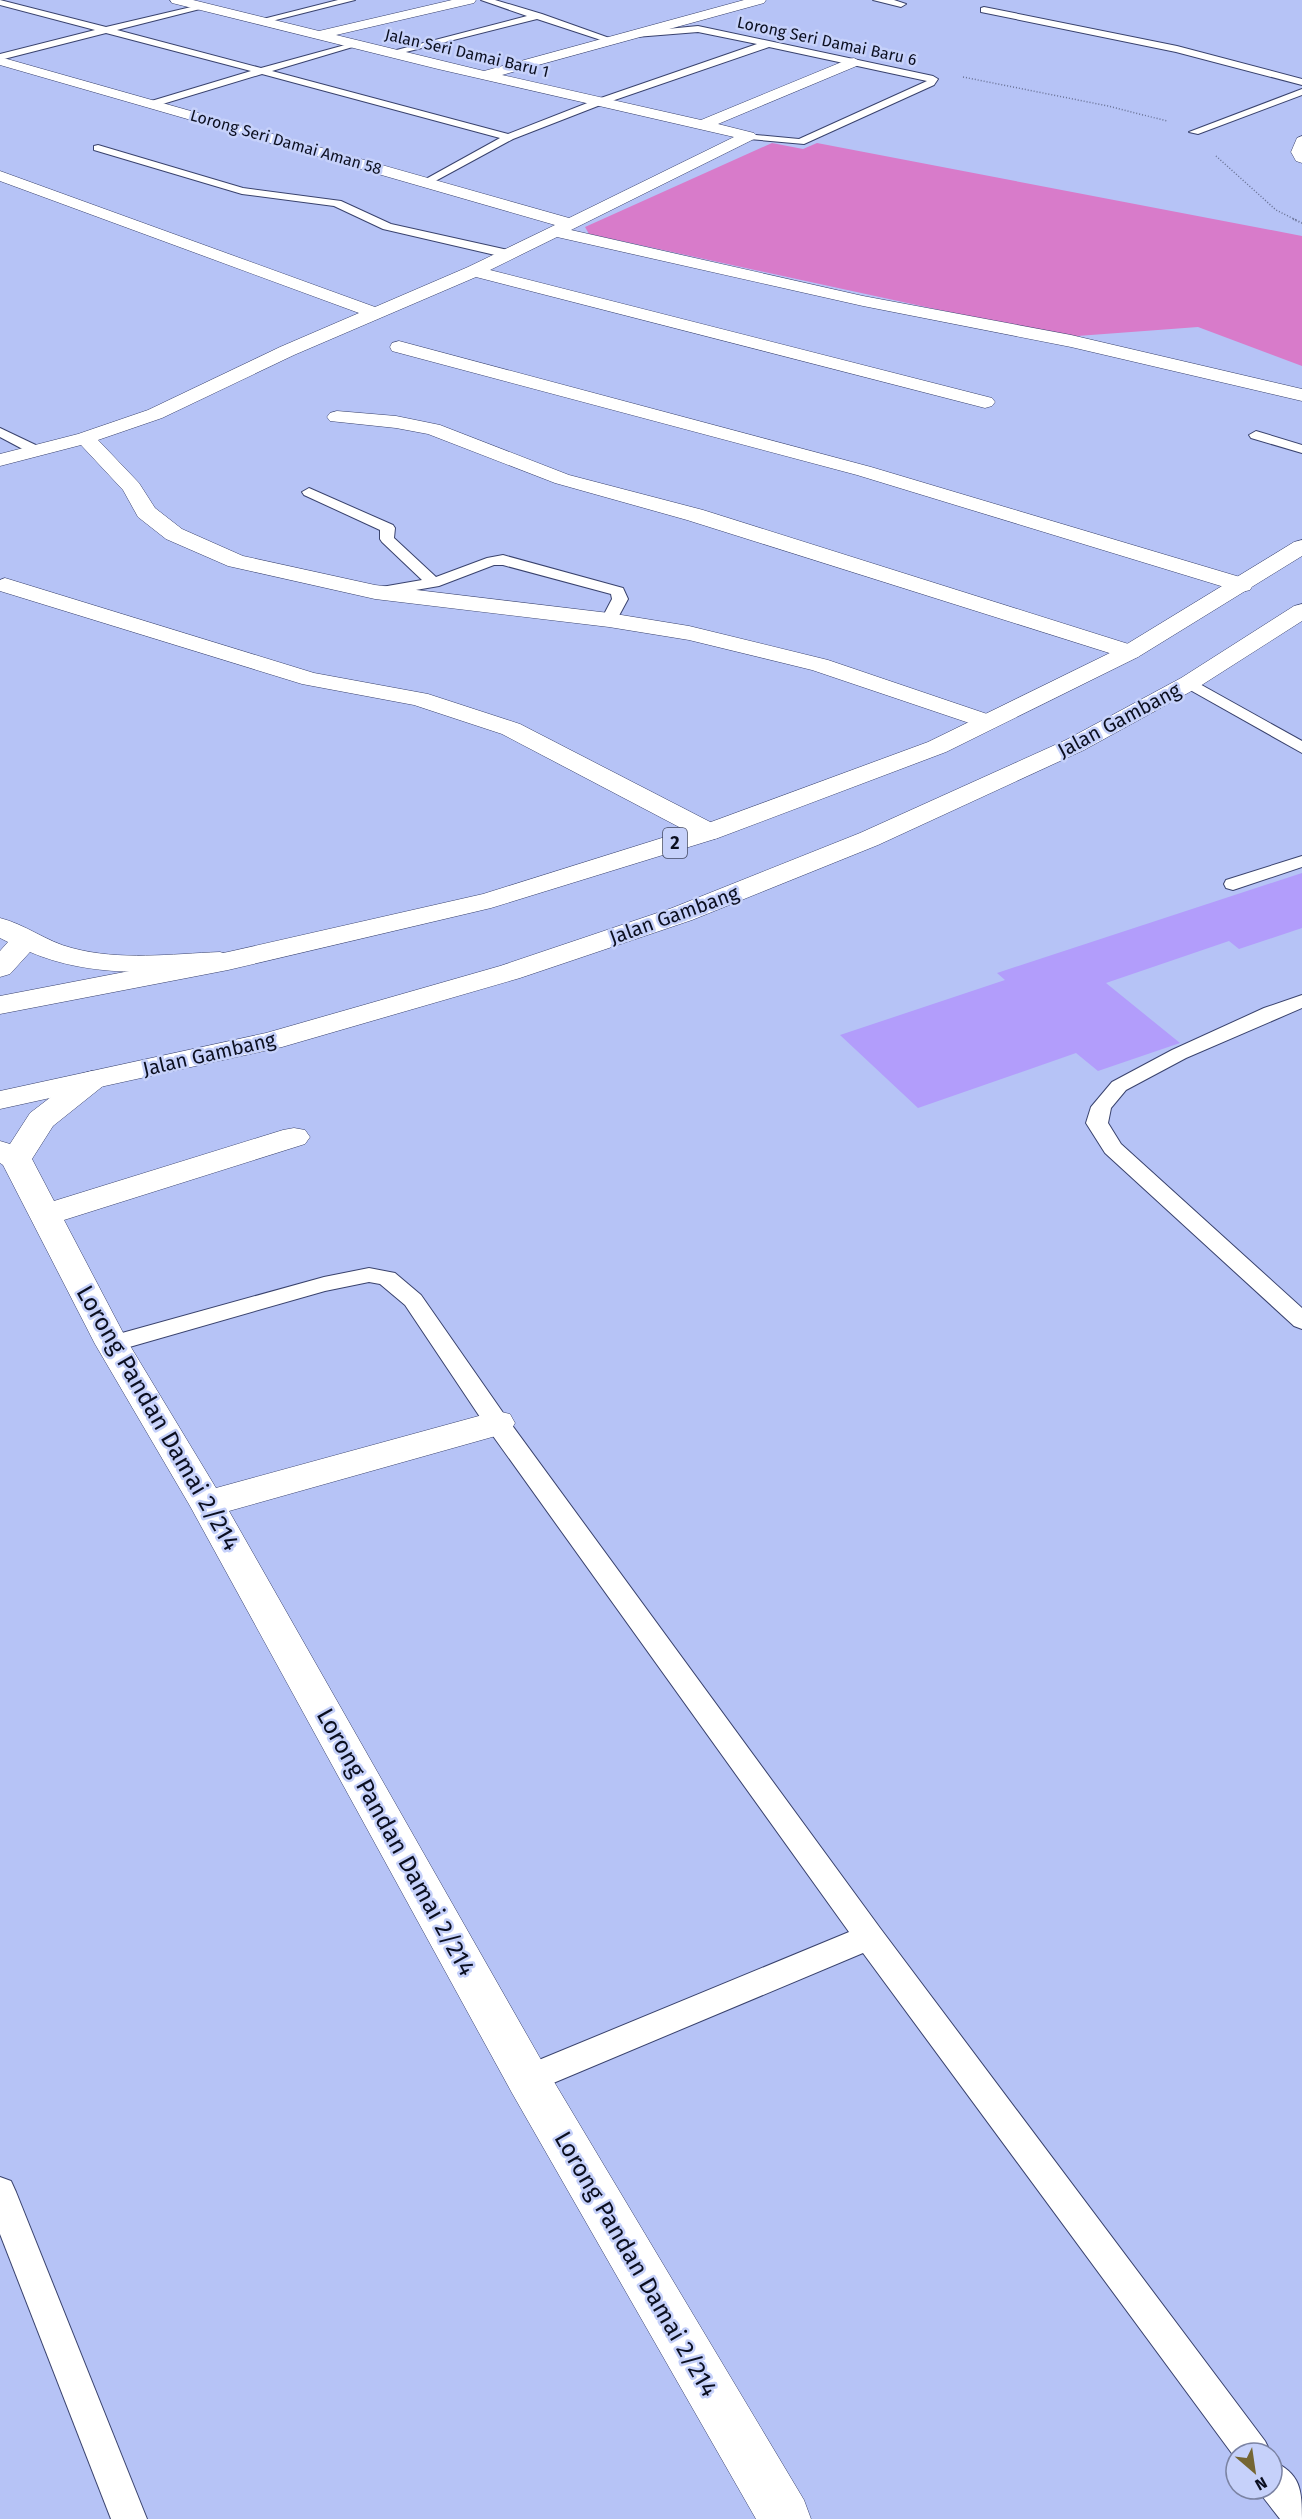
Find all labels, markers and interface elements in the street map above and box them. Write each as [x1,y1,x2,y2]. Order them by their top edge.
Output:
street label: Lorong Seri Damai Baru 6 [736,13,918,69]
street label: Jalan Seri Damai Baru 1 [383,25,551,81]
street label: Lorong Seri Damai Aman 58 [188,106,384,179]
street label: Jalan Gambang [1053,677,1185,762]
road number: 2 [663,828,687,858]
street label: Jalan Gambang [606,880,742,949]
street label: Jalan Gambang [140,1027,278,1081]
street label: Lorong Pandan Damai 2/214 [71,1281,246,1556]
street label: Lorong Pandan Damai 2/214 [311,1703,481,1981]
street label: Lorong Pandan Damai 2/214 [549,2127,724,2402]
north arrow [1224,2441,1284,2501]
text: N [1252,2473,1270,2495]

